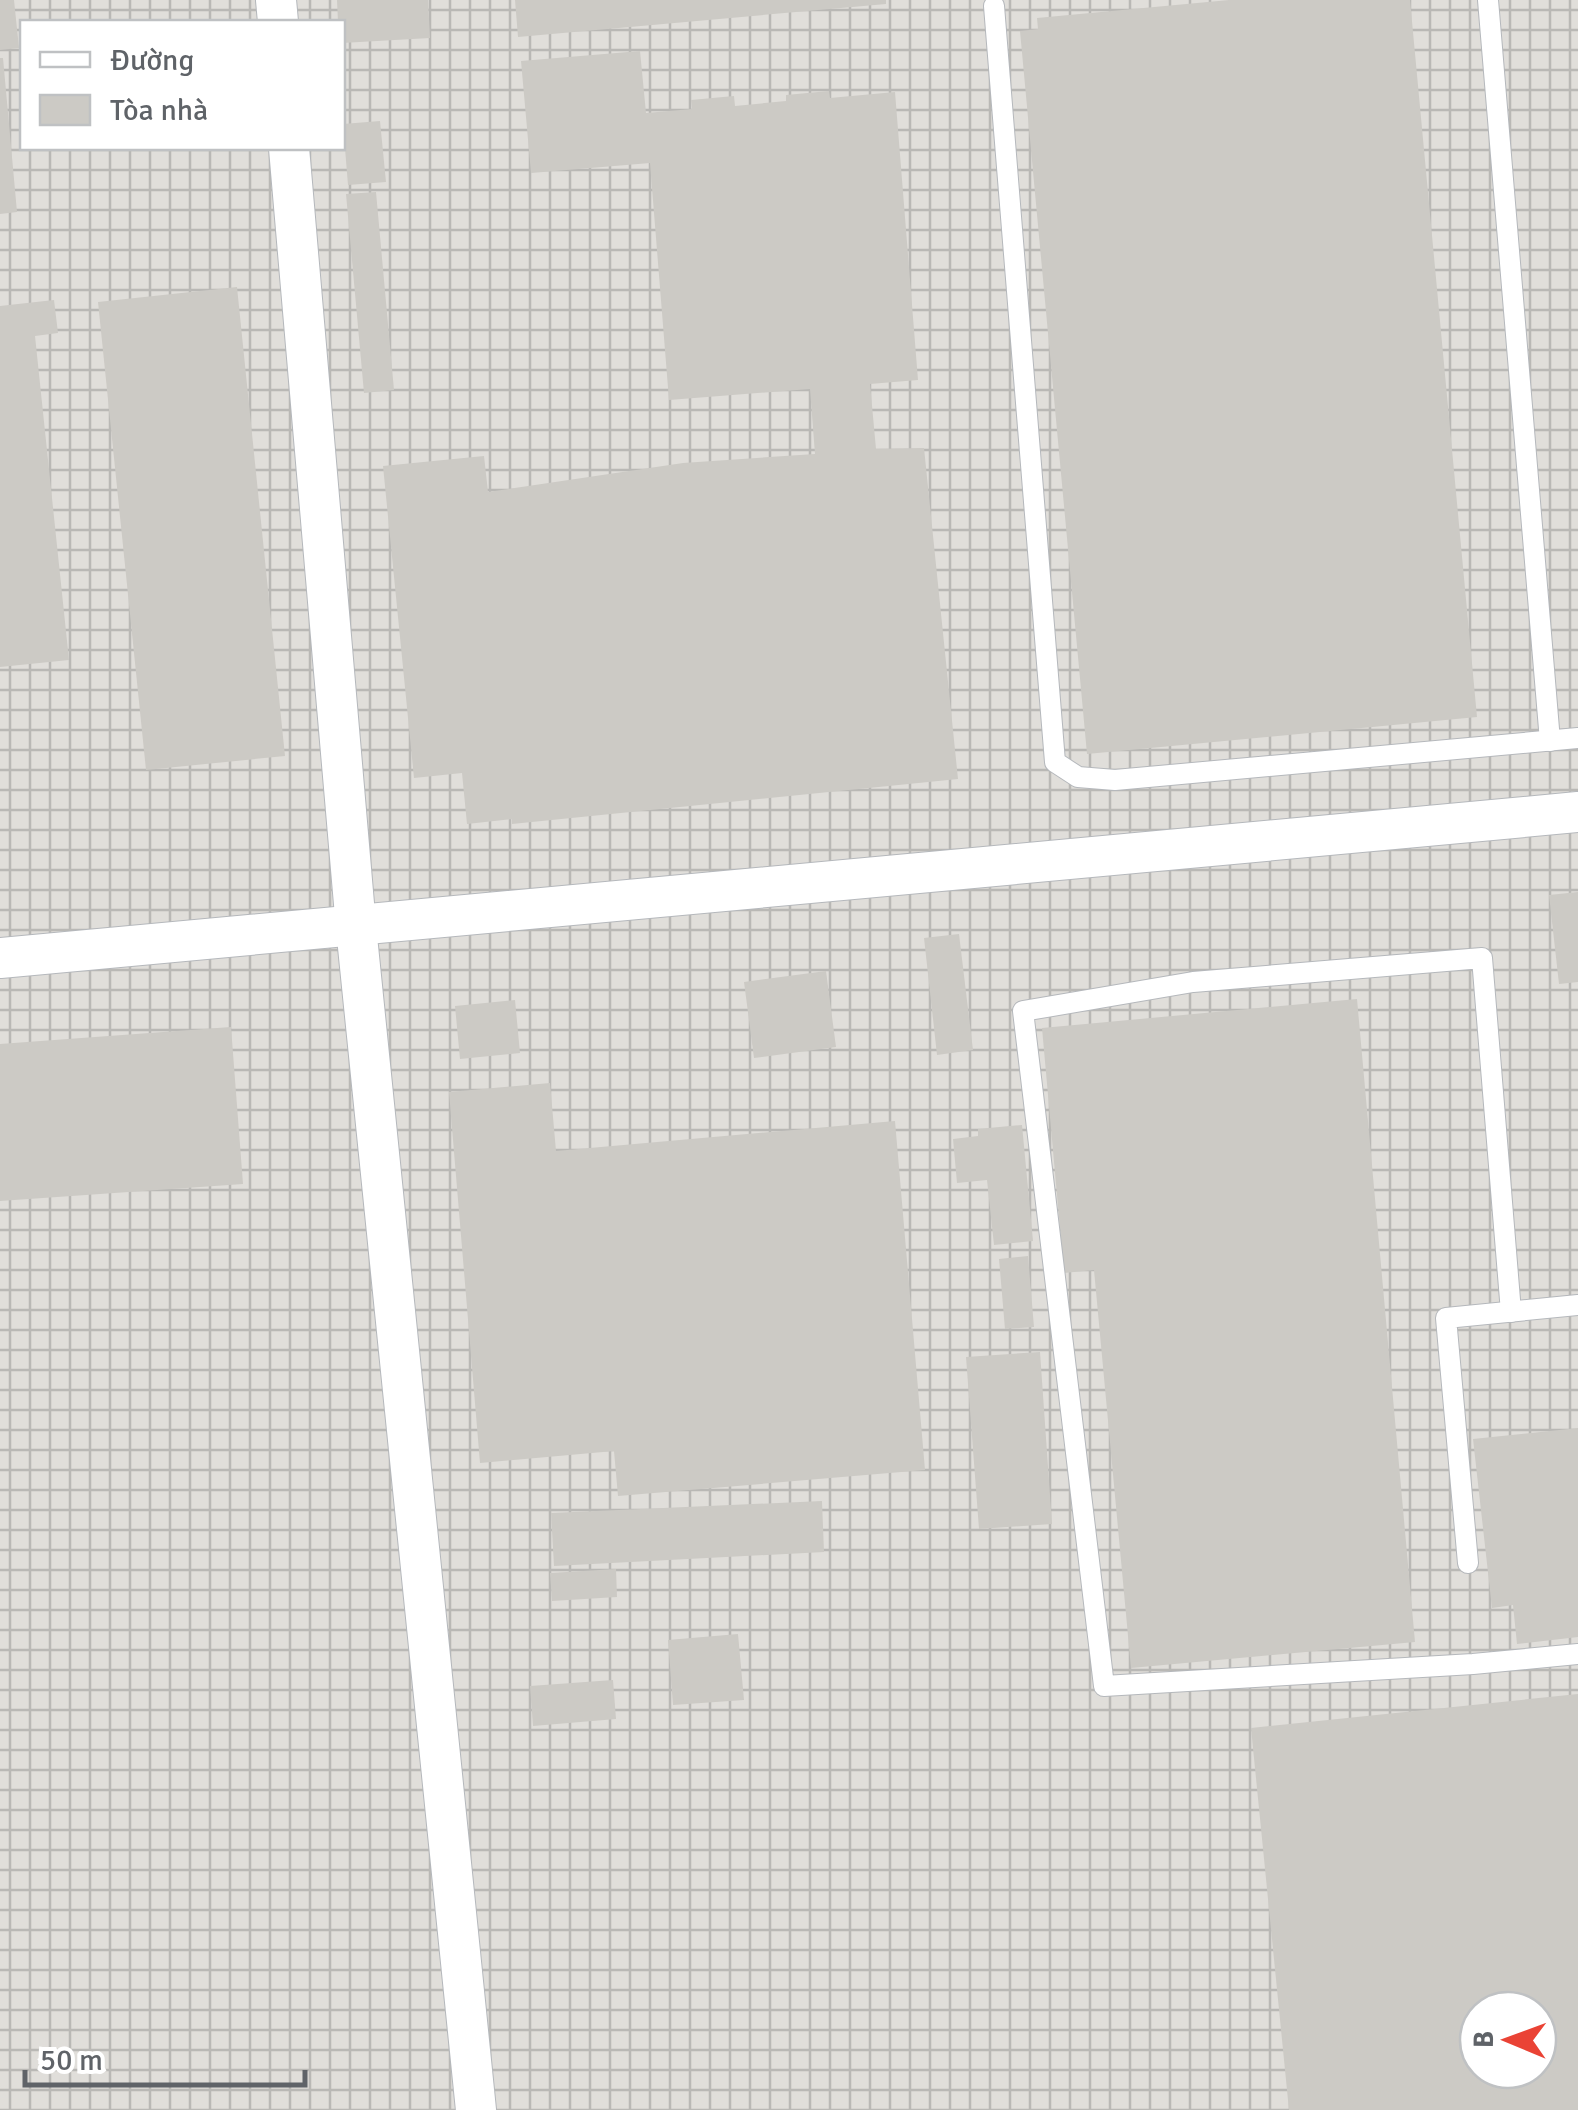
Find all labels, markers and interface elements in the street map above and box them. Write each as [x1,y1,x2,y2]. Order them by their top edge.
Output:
legend [20,20,345,150]
text: Đường [110,42,194,79]
text: Tòa nhà [110,92,208,129]
north arrow [1458,1990,1558,2090]
scale bar [25,2025,305,2087]
text: B [1467,2031,1501,2048]
text: 50 m [40,2042,103,2079]

